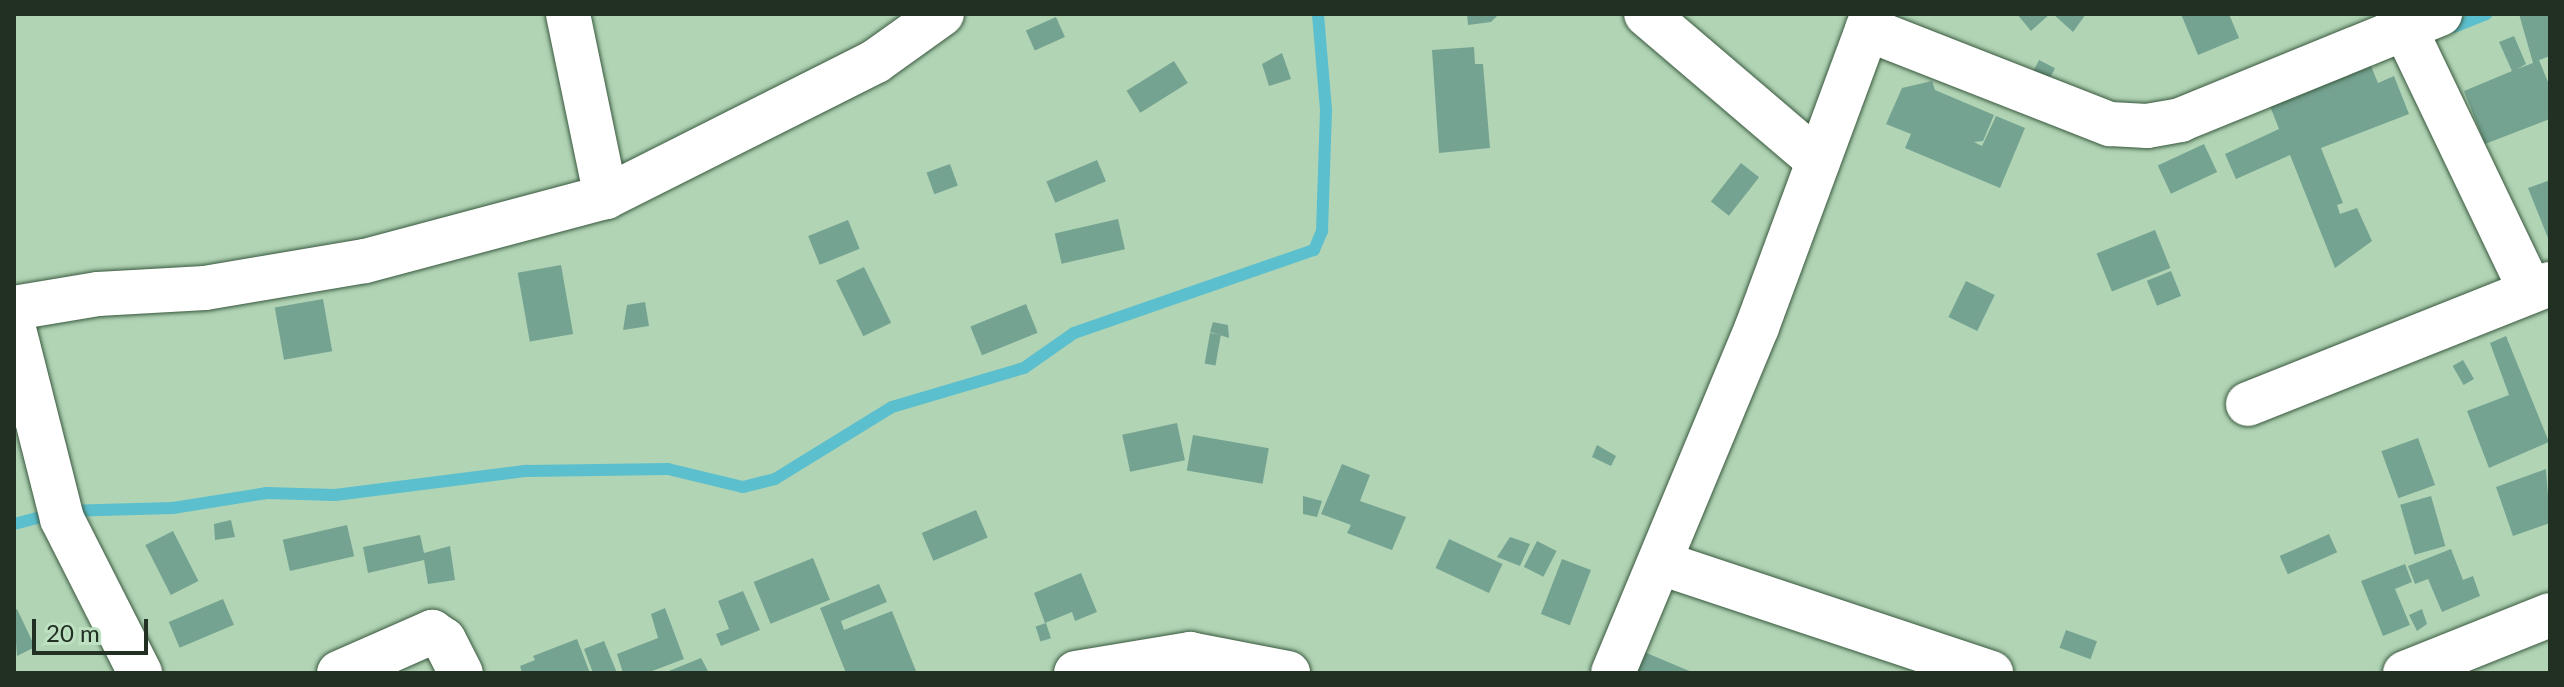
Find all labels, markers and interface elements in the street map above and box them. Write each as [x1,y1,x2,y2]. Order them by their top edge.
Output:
scale bar [36,603,152,653]
text: 20 m [46,618,100,647]

